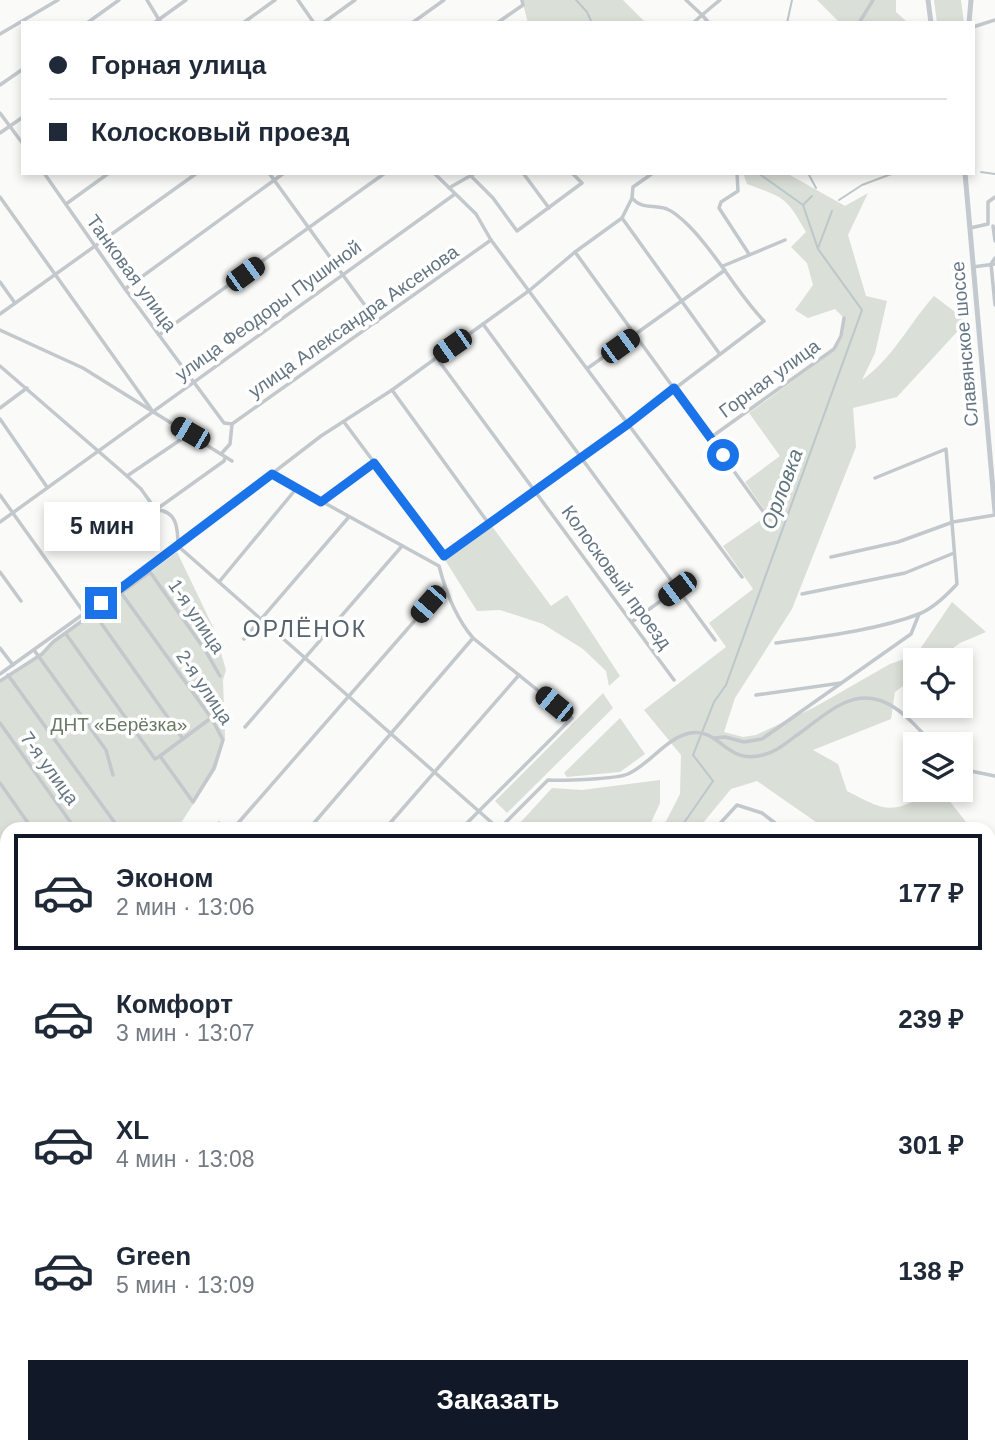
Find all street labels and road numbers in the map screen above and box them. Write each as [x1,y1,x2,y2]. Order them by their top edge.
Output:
street label: Танковая улица [82,211,181,336]
street label: улица Феодоры Пушиной [171,236,365,385]
street label: улица Александра Аксенова [244,241,463,402]
street label: Славянское шоссе [947,260,982,427]
street label: Горная улица [715,335,824,422]
street label: Колосковый проезд [557,501,676,653]
street label: 1-я улица [164,575,229,658]
street label: 2-я улица [172,646,237,729]
street label: 7-я улица [16,728,83,809]

